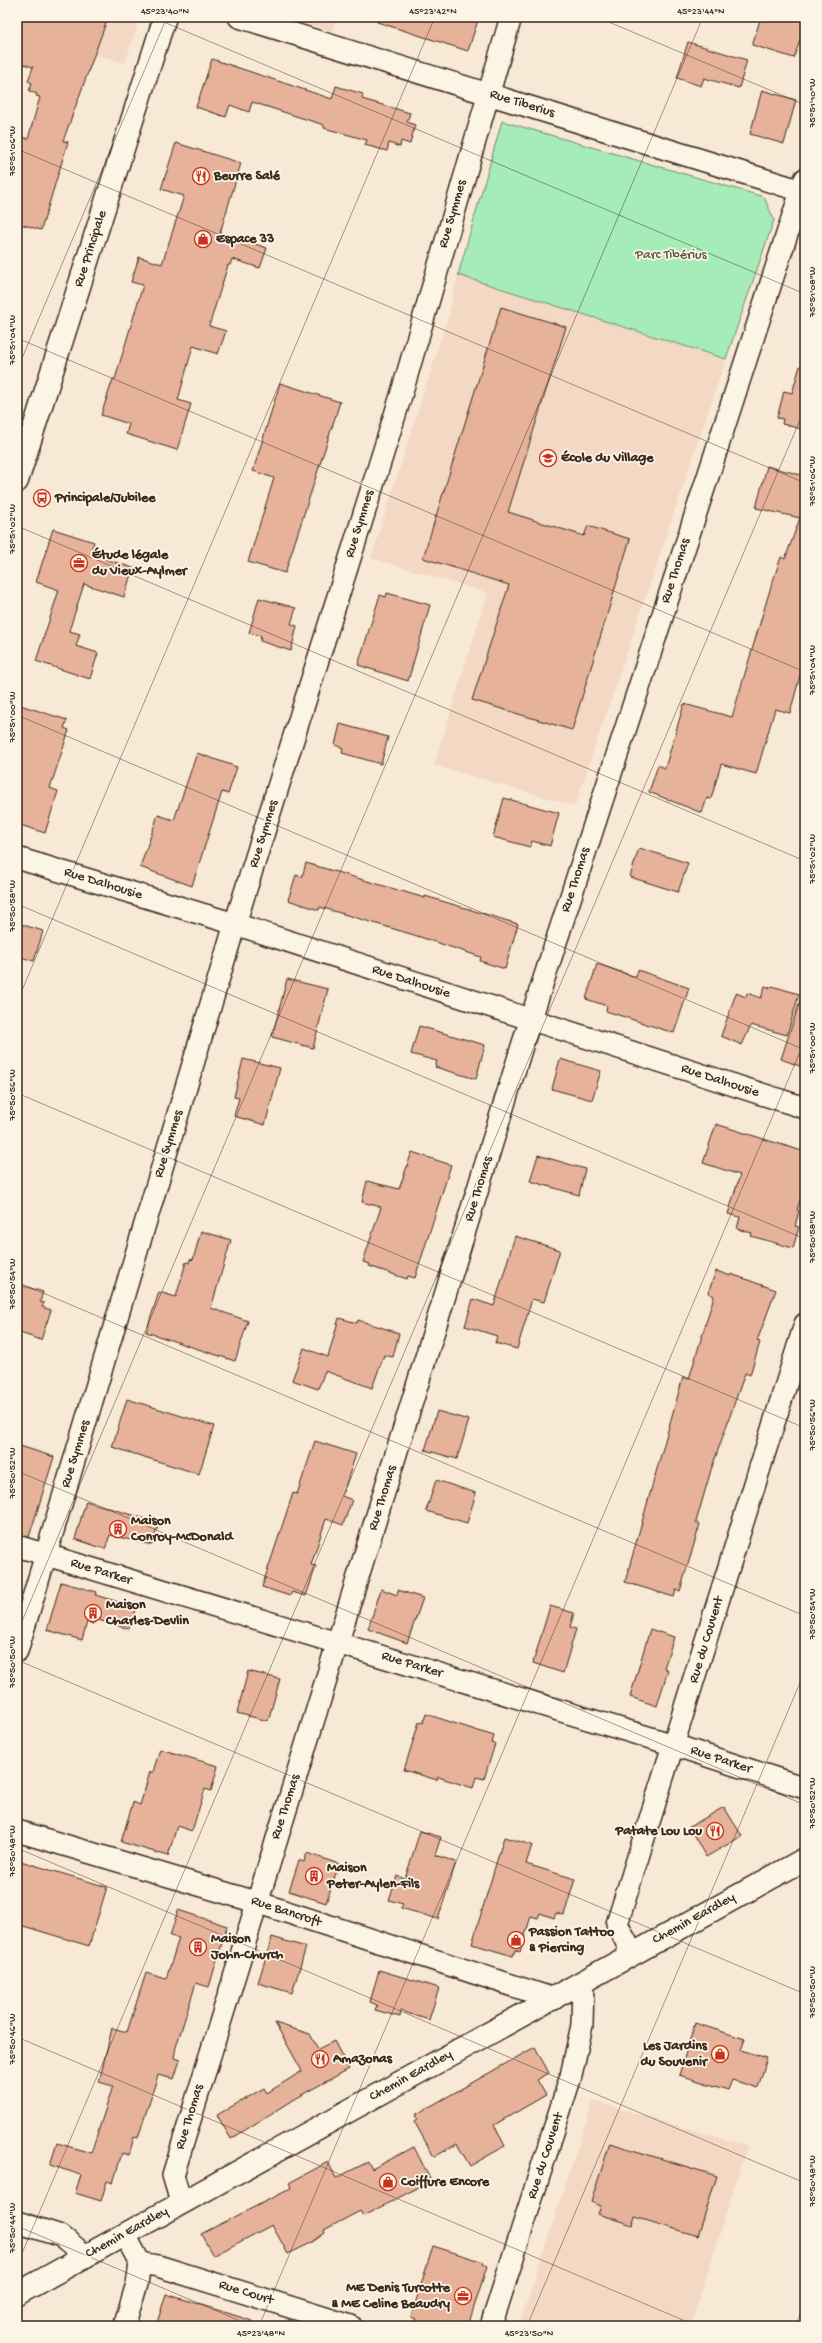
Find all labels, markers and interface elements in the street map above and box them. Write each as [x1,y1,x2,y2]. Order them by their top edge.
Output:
text: 45°23'40"N [141,6,190,18]
text: 45°23'42"N [409,6,457,18]
text: 45°23'44"N [677,6,725,18]
text: 75°51'10"W [807,78,819,129]
street label: Rue Tiberius [487,86,557,122]
text: 75°51'06"W [7,125,19,177]
restaurant icon: Beurre Salé [191,166,211,186]
place label: Beurre Salé [213,168,281,185]
street label: Rue Symmes [435,177,471,250]
street label: Rue Principale [71,208,112,289]
shop icon: Espace 33 [193,229,213,249]
place label: Espace 33 [216,231,274,248]
park label: Parc Tibérius [634,247,707,264]
text: 75°51'08"W [807,266,819,318]
text: 75°51'04"W [7,315,19,366]
school or university icon: École du Village [538,448,558,468]
place label: École du Village [561,450,654,467]
text: 75°51'06"W [807,455,819,507]
street label: Rue Symmes [342,487,379,560]
bus stop icon: Principale/Jubilee [32,488,52,508]
place label: Principale/Jubilee [54,490,156,507]
text: 75°51'02"W [7,503,19,555]
street label: Rue Thomas [657,535,695,606]
place label: Étude légale du Vieux-Aylmer [92,547,189,580]
office icon: Étude légale du Vieux-Aylmer [69,553,89,573]
text: 75°51'04"W [807,645,819,696]
text: 75°51'00"W [7,691,19,743]
street label: Rue Symmes [246,797,283,870]
text: 75°51'02"W [807,833,819,885]
street label: Rue Thomas [557,844,595,915]
street label: Rue Dalhousie [62,864,145,904]
text: 75°50'58"W [7,880,19,933]
street label: Rue Dalhousie [370,961,453,1003]
text: 75°51'00"W [807,1022,819,1074]
street label: Rue Dalhousie [679,1060,762,1102]
text: 75°50'56"W [7,1069,19,1122]
street label: Rue Symmes [151,1107,188,1180]
street label: Rue Thomas [461,1153,497,1224]
text: 75°50'58"W [807,1211,819,1264]
text: 75°50'54"W [7,1258,19,1311]
text: 75°50'56"W [807,1399,819,1452]
street label: Rue Symmes [58,1417,95,1490]
text: 75°50'52"W [7,1447,19,1500]
street label: Rue Thomas [365,1462,401,1533]
place label: Maison Conroy-McDonald [130,1513,234,1546]
building icon: Maison Conroy-McDonald [108,1519,128,1539]
street label: Rue Parker [68,1555,135,1590]
text: 75°50'54"W [807,1588,819,1641]
street label: Rue du Couvent [686,1593,729,1685]
place label: Maison Charles-Devlin [105,1597,189,1630]
building icon: Maison Charles-Devlin [83,1603,103,1623]
text: 75°50'50"W [7,1635,19,1689]
street label: Rue Parker [379,1648,446,1683]
street label: Rue Parker [688,1742,755,1778]
street label: Rue Thomas [267,1771,305,1842]
text: 75°50'52"W [807,1777,819,1830]
restaurant icon: Patate Lou Lou [705,1821,725,1841]
place label: Patate Lou Lou [615,1823,702,1840]
text: 75°50'48"W [7,1825,19,1878]
place label: Maison Peter-Aylen-Fils [326,1860,420,1893]
building icon: Maison Peter-Aylen-Fils [304,1866,324,1886]
street label: Chemin Eardley [650,1889,738,1949]
street label: Rue Bancroft [249,1893,325,1932]
place label: Passion Tattoo & Piercing [528,1924,615,1957]
shop icon: Passion Tattoo & Piercing [506,1930,526,1950]
place label: Maison John-Church [210,1931,284,1964]
building icon: Maison John-Church [188,1937,208,1957]
text: 75°50'50"W [807,1965,819,2019]
text: 75°50'46"W [7,2013,19,2065]
place label: Les Jardins du Souvenir [641,2038,709,2071]
shop icon: Les Jardins du Souvenir [710,2044,730,2064]
street label: Chemin Eardley [367,2046,455,2106]
restaurant icon: Amazonas [310,2049,330,2069]
place label: Amazonas [332,2051,393,2068]
street label: Rue Thomas [172,2081,208,2152]
street label: Rue du Couvent [524,2109,568,2201]
text: 75°50'48"W [807,2155,819,2208]
shop icon: Coiffure Encore [378,2172,398,2192]
place label: Coiffure Encore [400,2174,490,2191]
text: 75°50'44"W [7,2202,19,2254]
street label: Chemin Eardley [83,2203,171,2263]
street label: Rue Court [216,2277,277,2310]
place label: ME Denis Turcotte & ME Celine Beaudry [332,2280,451,2313]
office icon: ME Denis Turcotte & ME Celine Beaudry [453,2286,473,2306]
text: 45°23'48"N [237,2328,285,2340]
text: 45°23'50"N [505,2328,554,2340]

